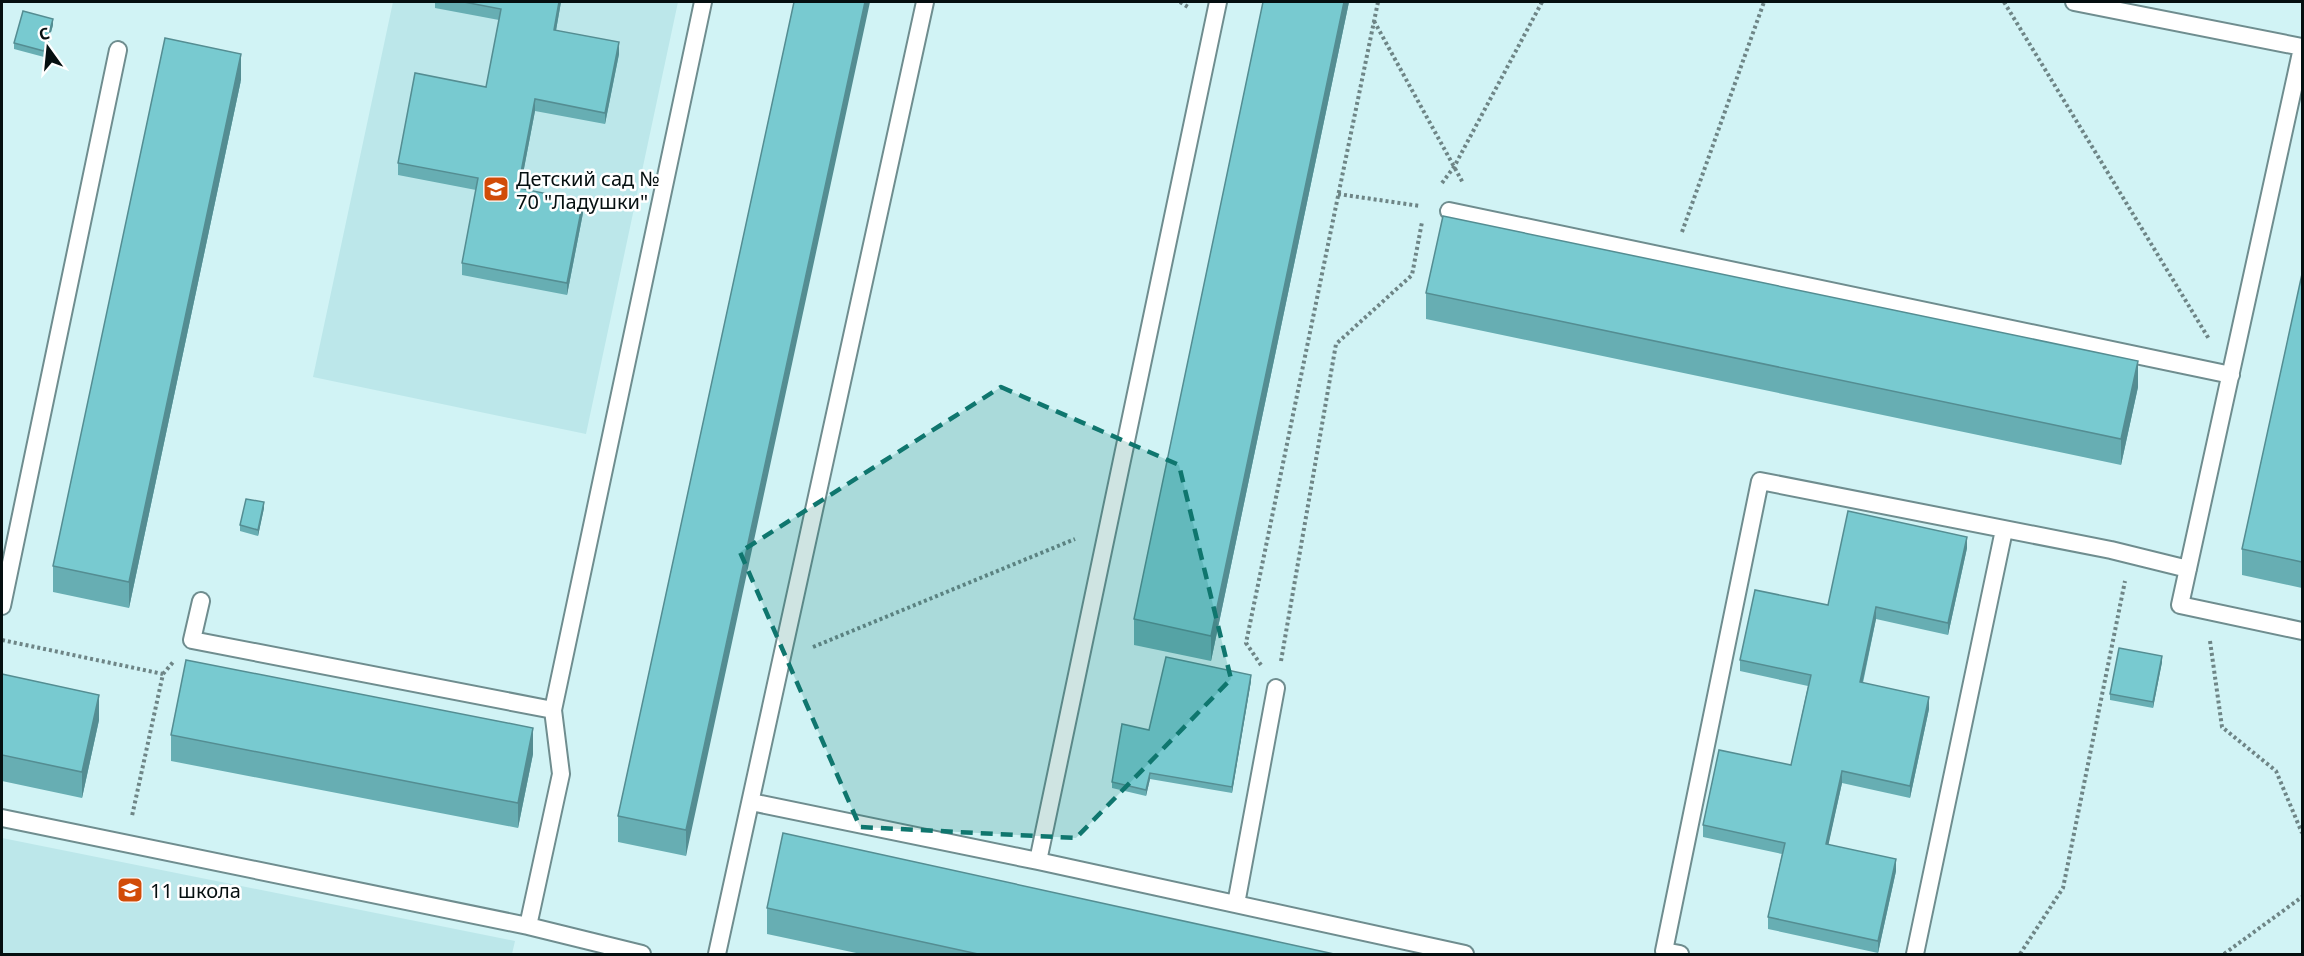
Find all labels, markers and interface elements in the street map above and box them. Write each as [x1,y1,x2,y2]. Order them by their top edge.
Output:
north arrow [18,18,78,78]
text: С [36,22,52,45]
place label: Детский сад № 70 "Ладушки" [516,165,660,215]
school or university icon: Детский сад № 70 "Ладушки" [481,174,511,204]
school or university icon: 11 школа [115,875,145,905]
place label: 11 школа [150,877,241,904]

